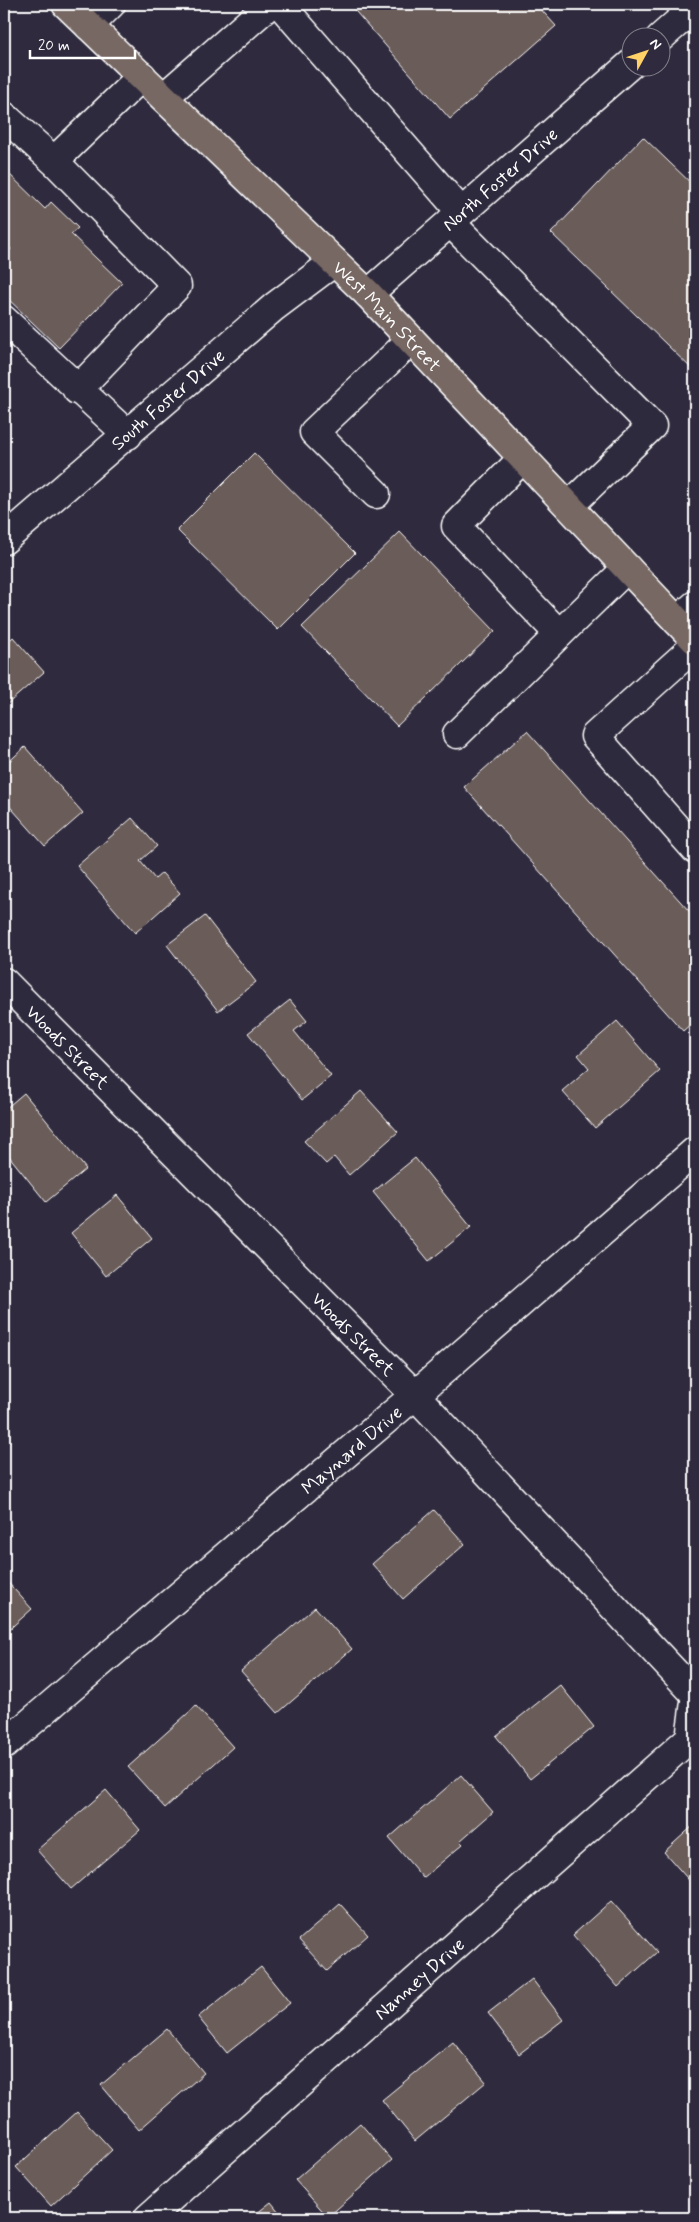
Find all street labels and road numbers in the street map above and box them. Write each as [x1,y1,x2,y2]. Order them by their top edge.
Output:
street label: North Foster Drive [438,122,564,237]
street label: West Main Street [327,256,446,378]
street label: South Foster Drive [106,344,231,456]
street label: Woods Street [20,1000,115,1095]
street label: Woods Street [305,1287,400,1382]
street label: Maynard Drive [296,1400,408,1501]
street label: Nanney Drive [369,1932,471,2026]

